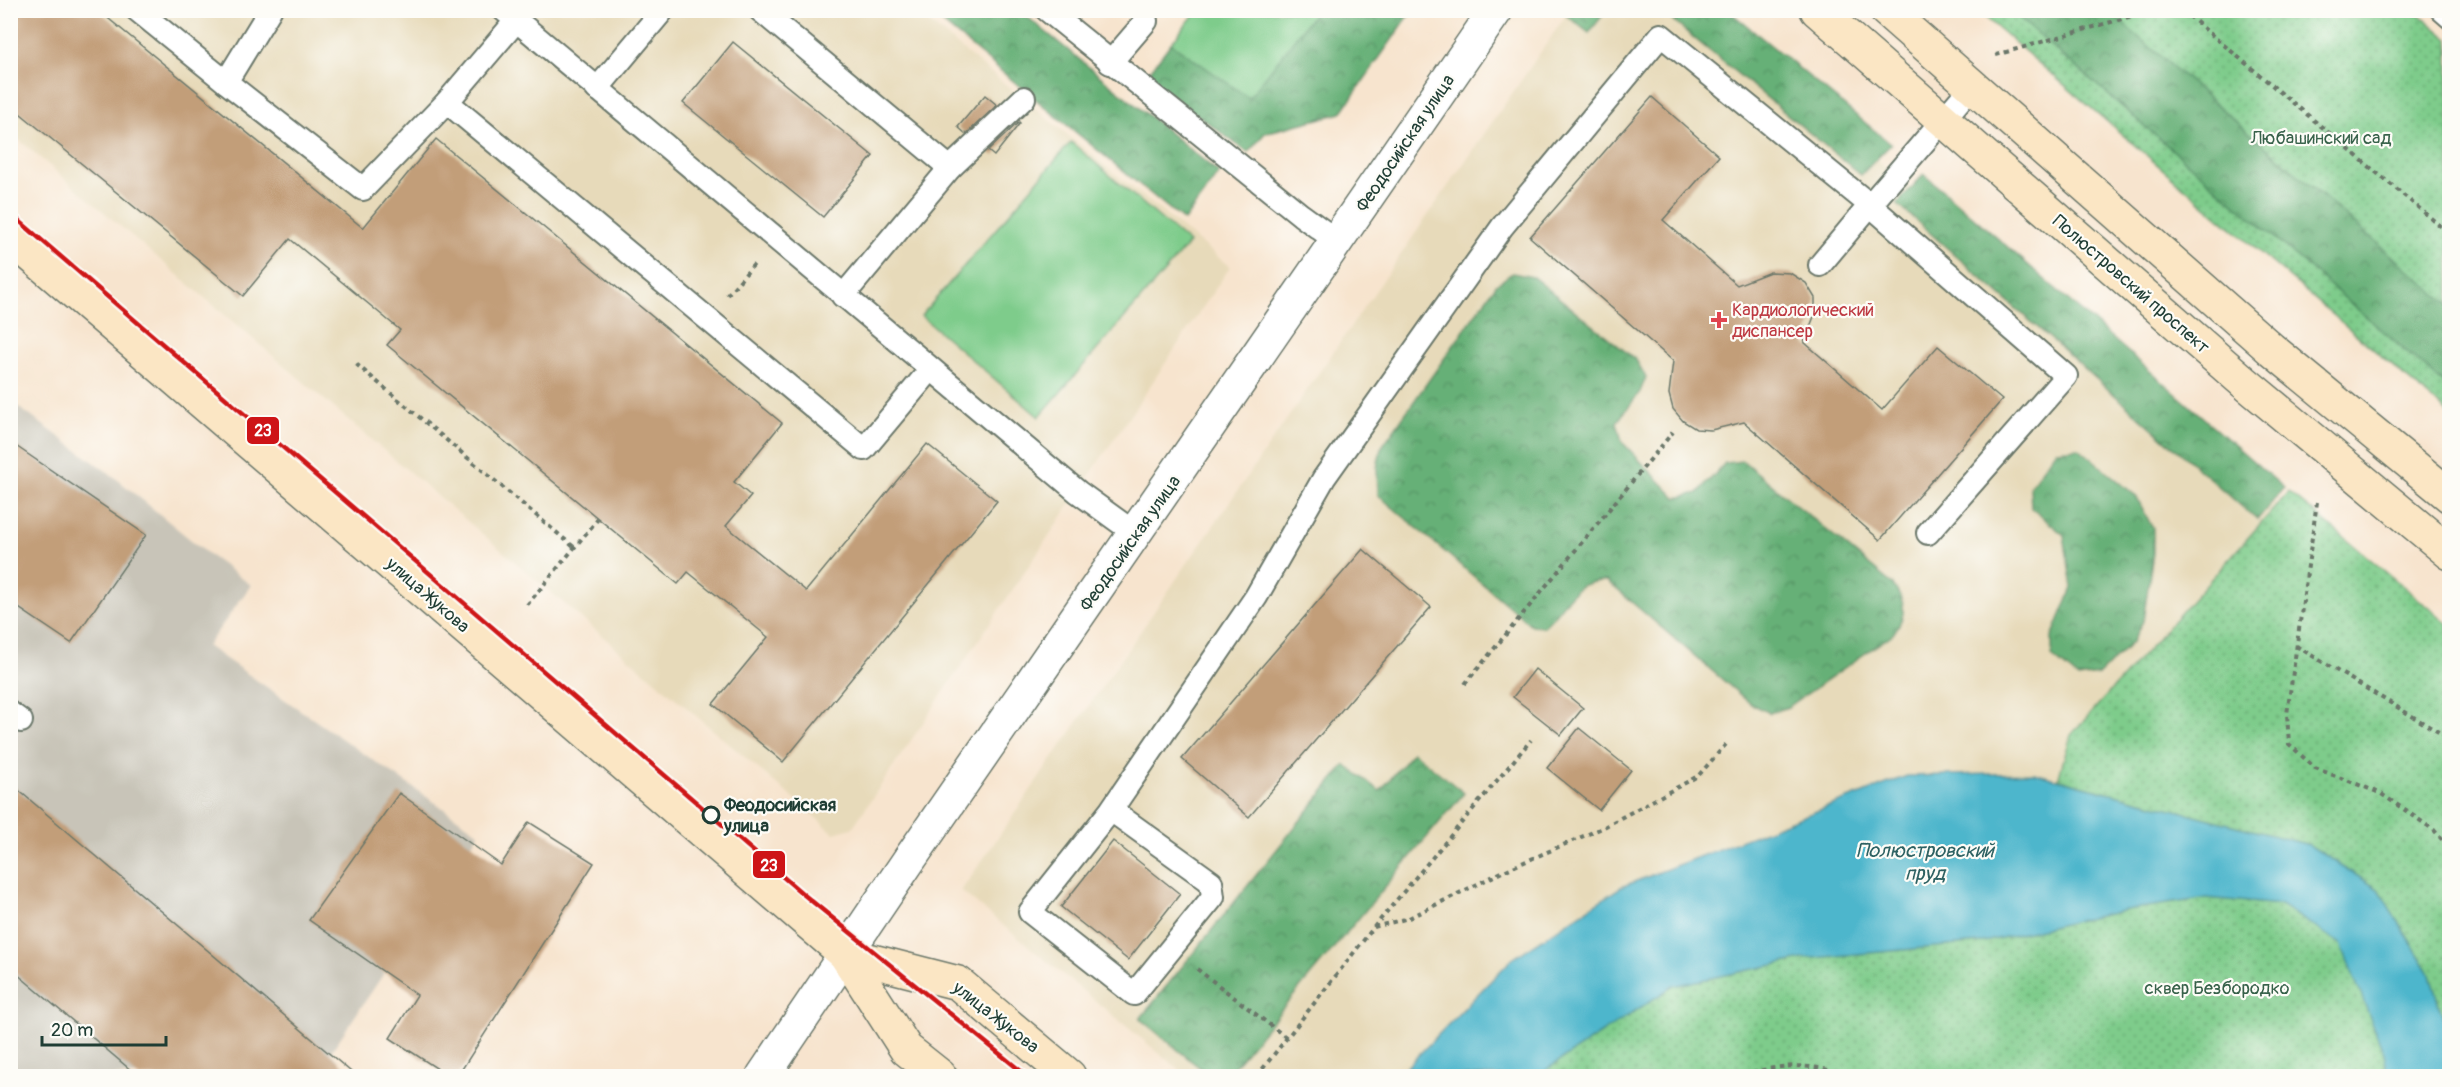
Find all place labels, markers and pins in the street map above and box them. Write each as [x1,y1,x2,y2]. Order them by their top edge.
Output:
place label: Кардиологический диспансер [1732,299,1874,343]
marker: Кардиологический диспансер [1710,311,1728,329]
place label: Феодосийская улица [723,794,836,838]
marker: Феодосийская улица [702,806,720,824]

